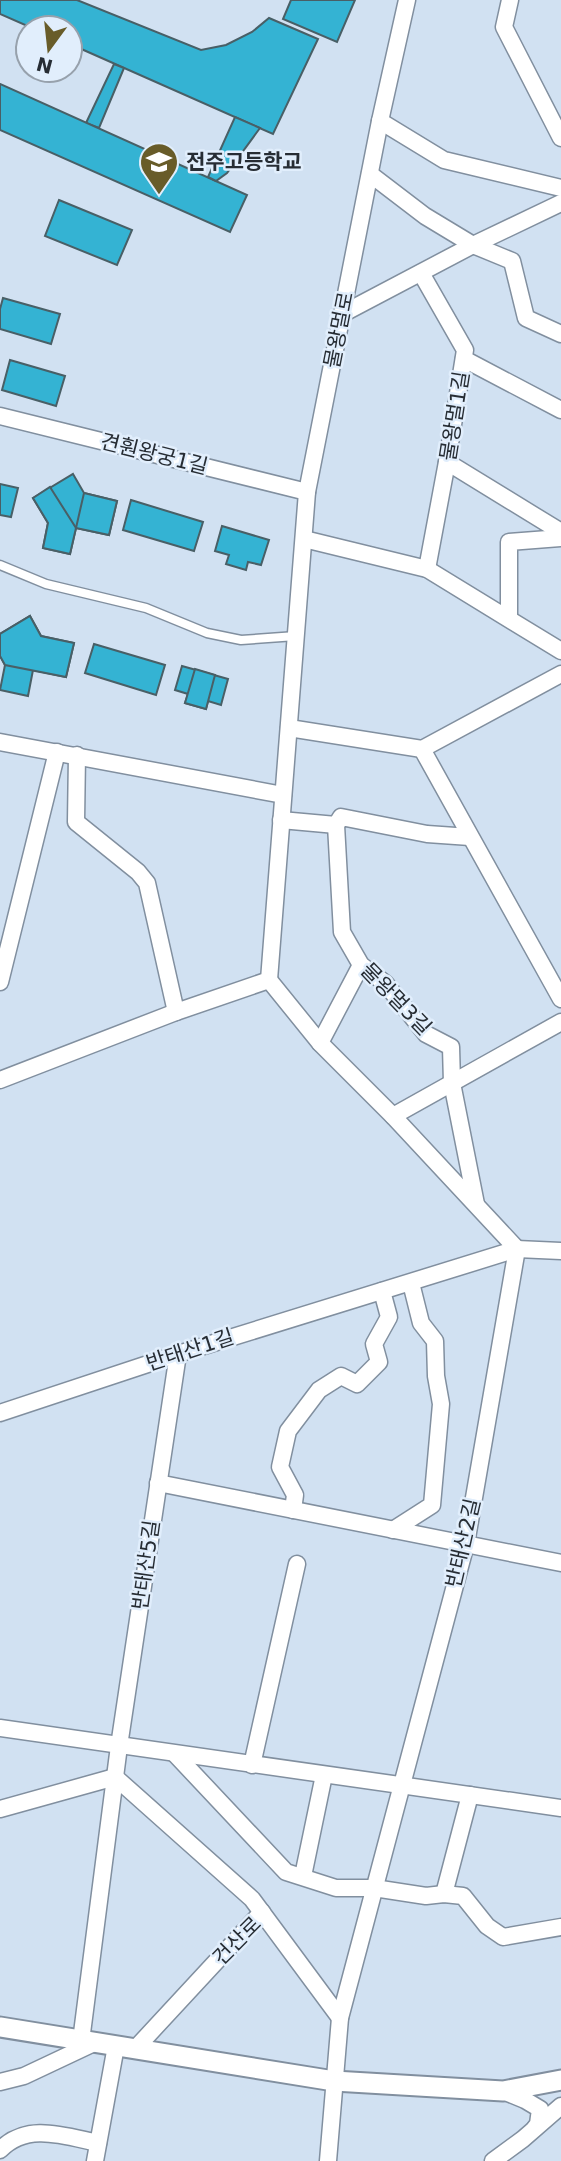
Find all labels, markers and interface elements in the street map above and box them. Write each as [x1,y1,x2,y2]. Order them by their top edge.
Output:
north arrow [14,14,84,84]
text: N [34,53,55,78]
school or university icon: 전주고등학교 [138,141,180,196]
place label: 전주고등학교 [186,150,302,174]
street label: 물왕멀로 [320,290,358,370]
street label: 물왕멀1길 [436,369,474,463]
street label: 견훤왕궁1길 [98,429,210,479]
street label: 물왕멀3길 [356,958,436,1040]
street label: 반태산1길 [143,1325,237,1375]
street label: 반태산2길 [441,1496,485,1590]
street label: 반태산5길 [128,1518,164,1612]
street label: 건산로 [208,1912,266,1970]

